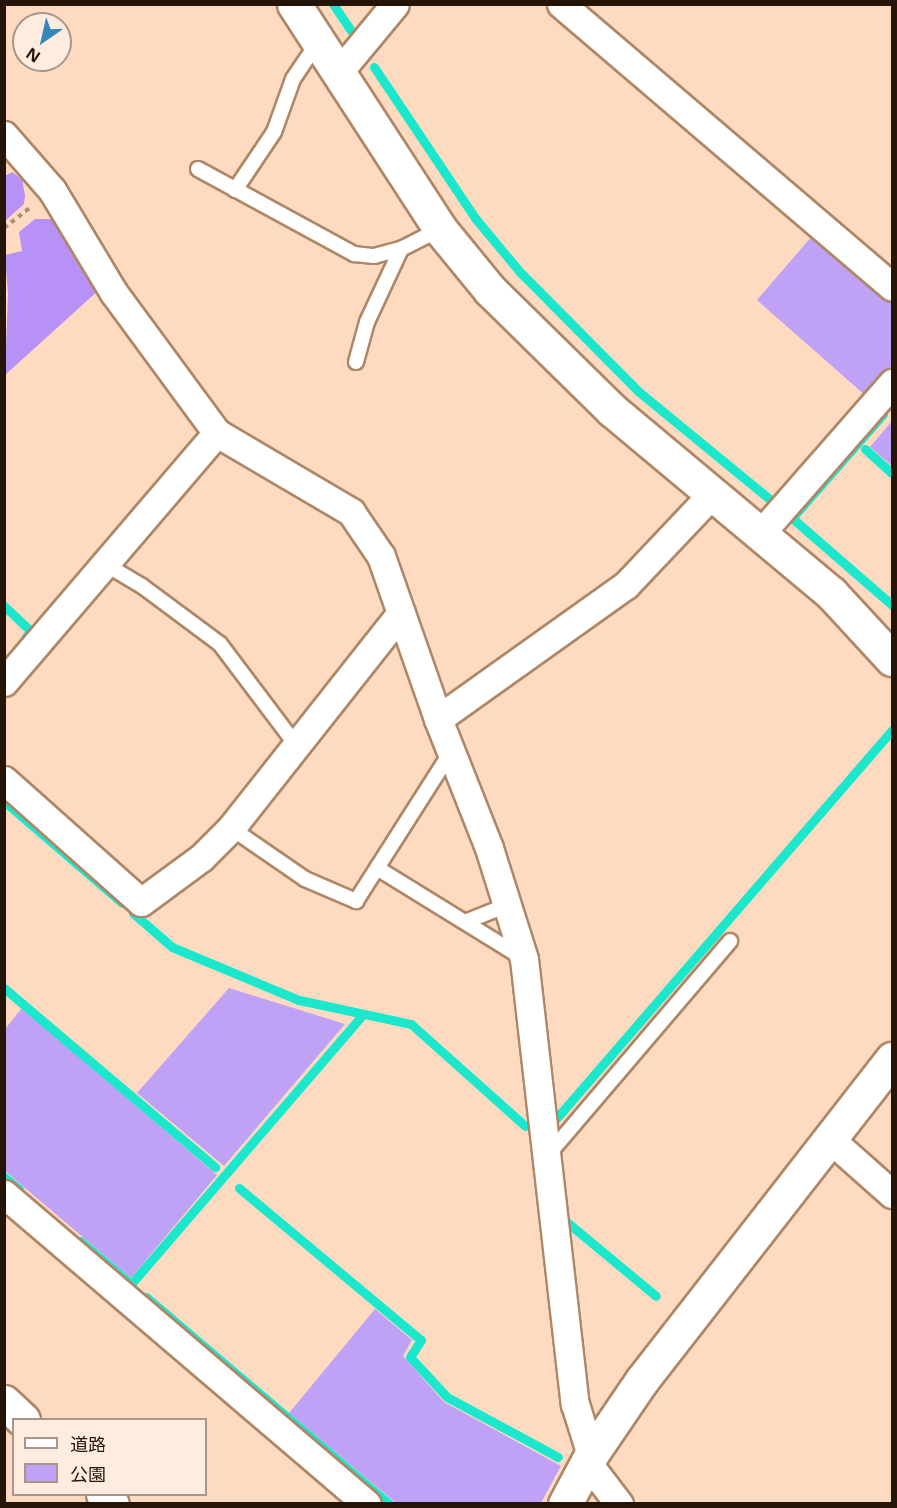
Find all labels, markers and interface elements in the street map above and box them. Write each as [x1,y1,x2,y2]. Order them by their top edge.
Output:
north arrow [12,12,72,72]
text: N [22,43,45,68]
legend [12,1418,207,1496]
text: 道路 [70,1432,106,1456]
text: 公園 [70,1462,106,1486]

